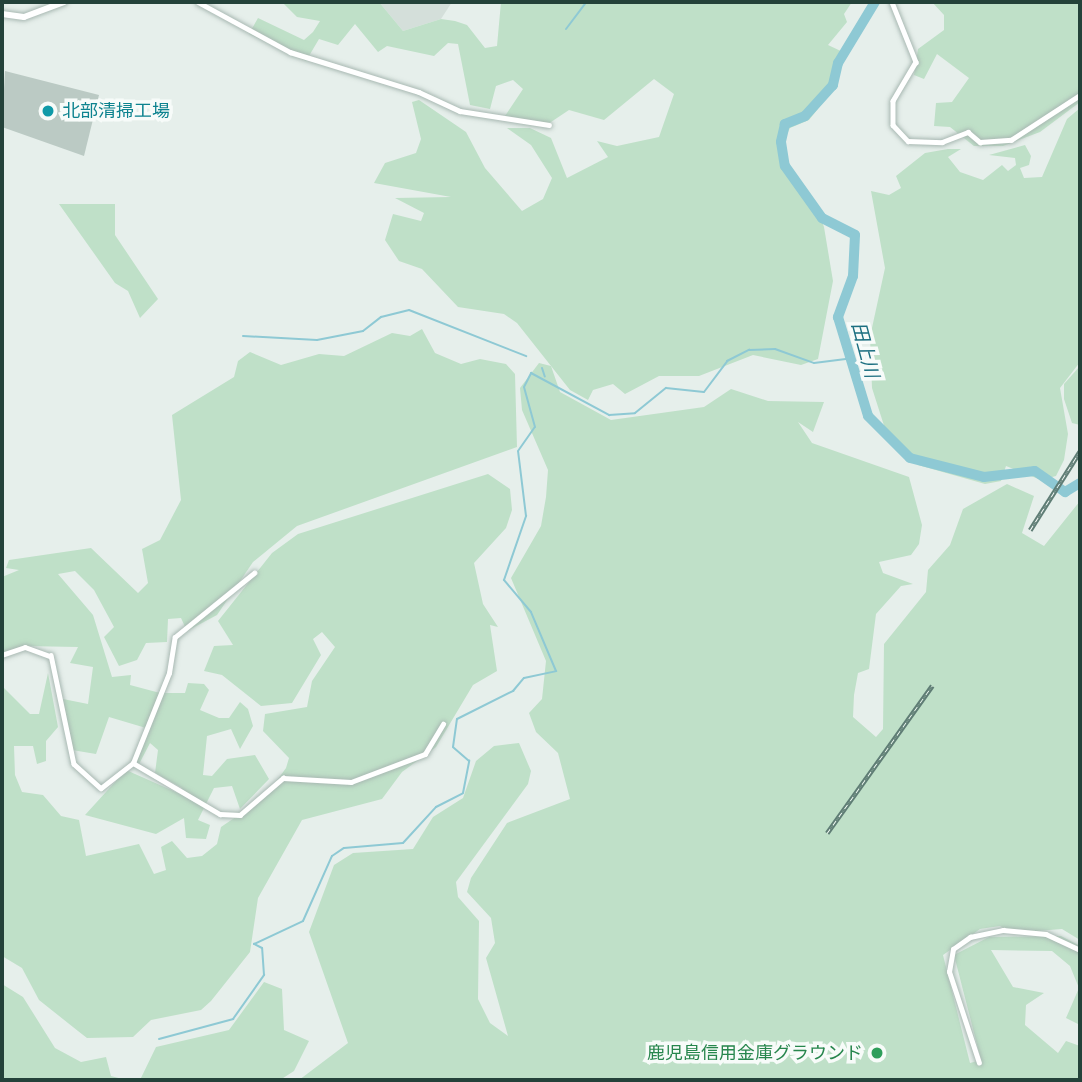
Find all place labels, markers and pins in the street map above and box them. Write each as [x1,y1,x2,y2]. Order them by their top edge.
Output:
place label: 北部清掃工場 [62,100,170,122]
marker: 北部清掃工場 [40,103,56,119]
place label: 鹿児島信用金庫グラウンド [647,1042,863,1064]
marker: 鹿児島信用金庫グラウンド [869,1045,885,1061]

